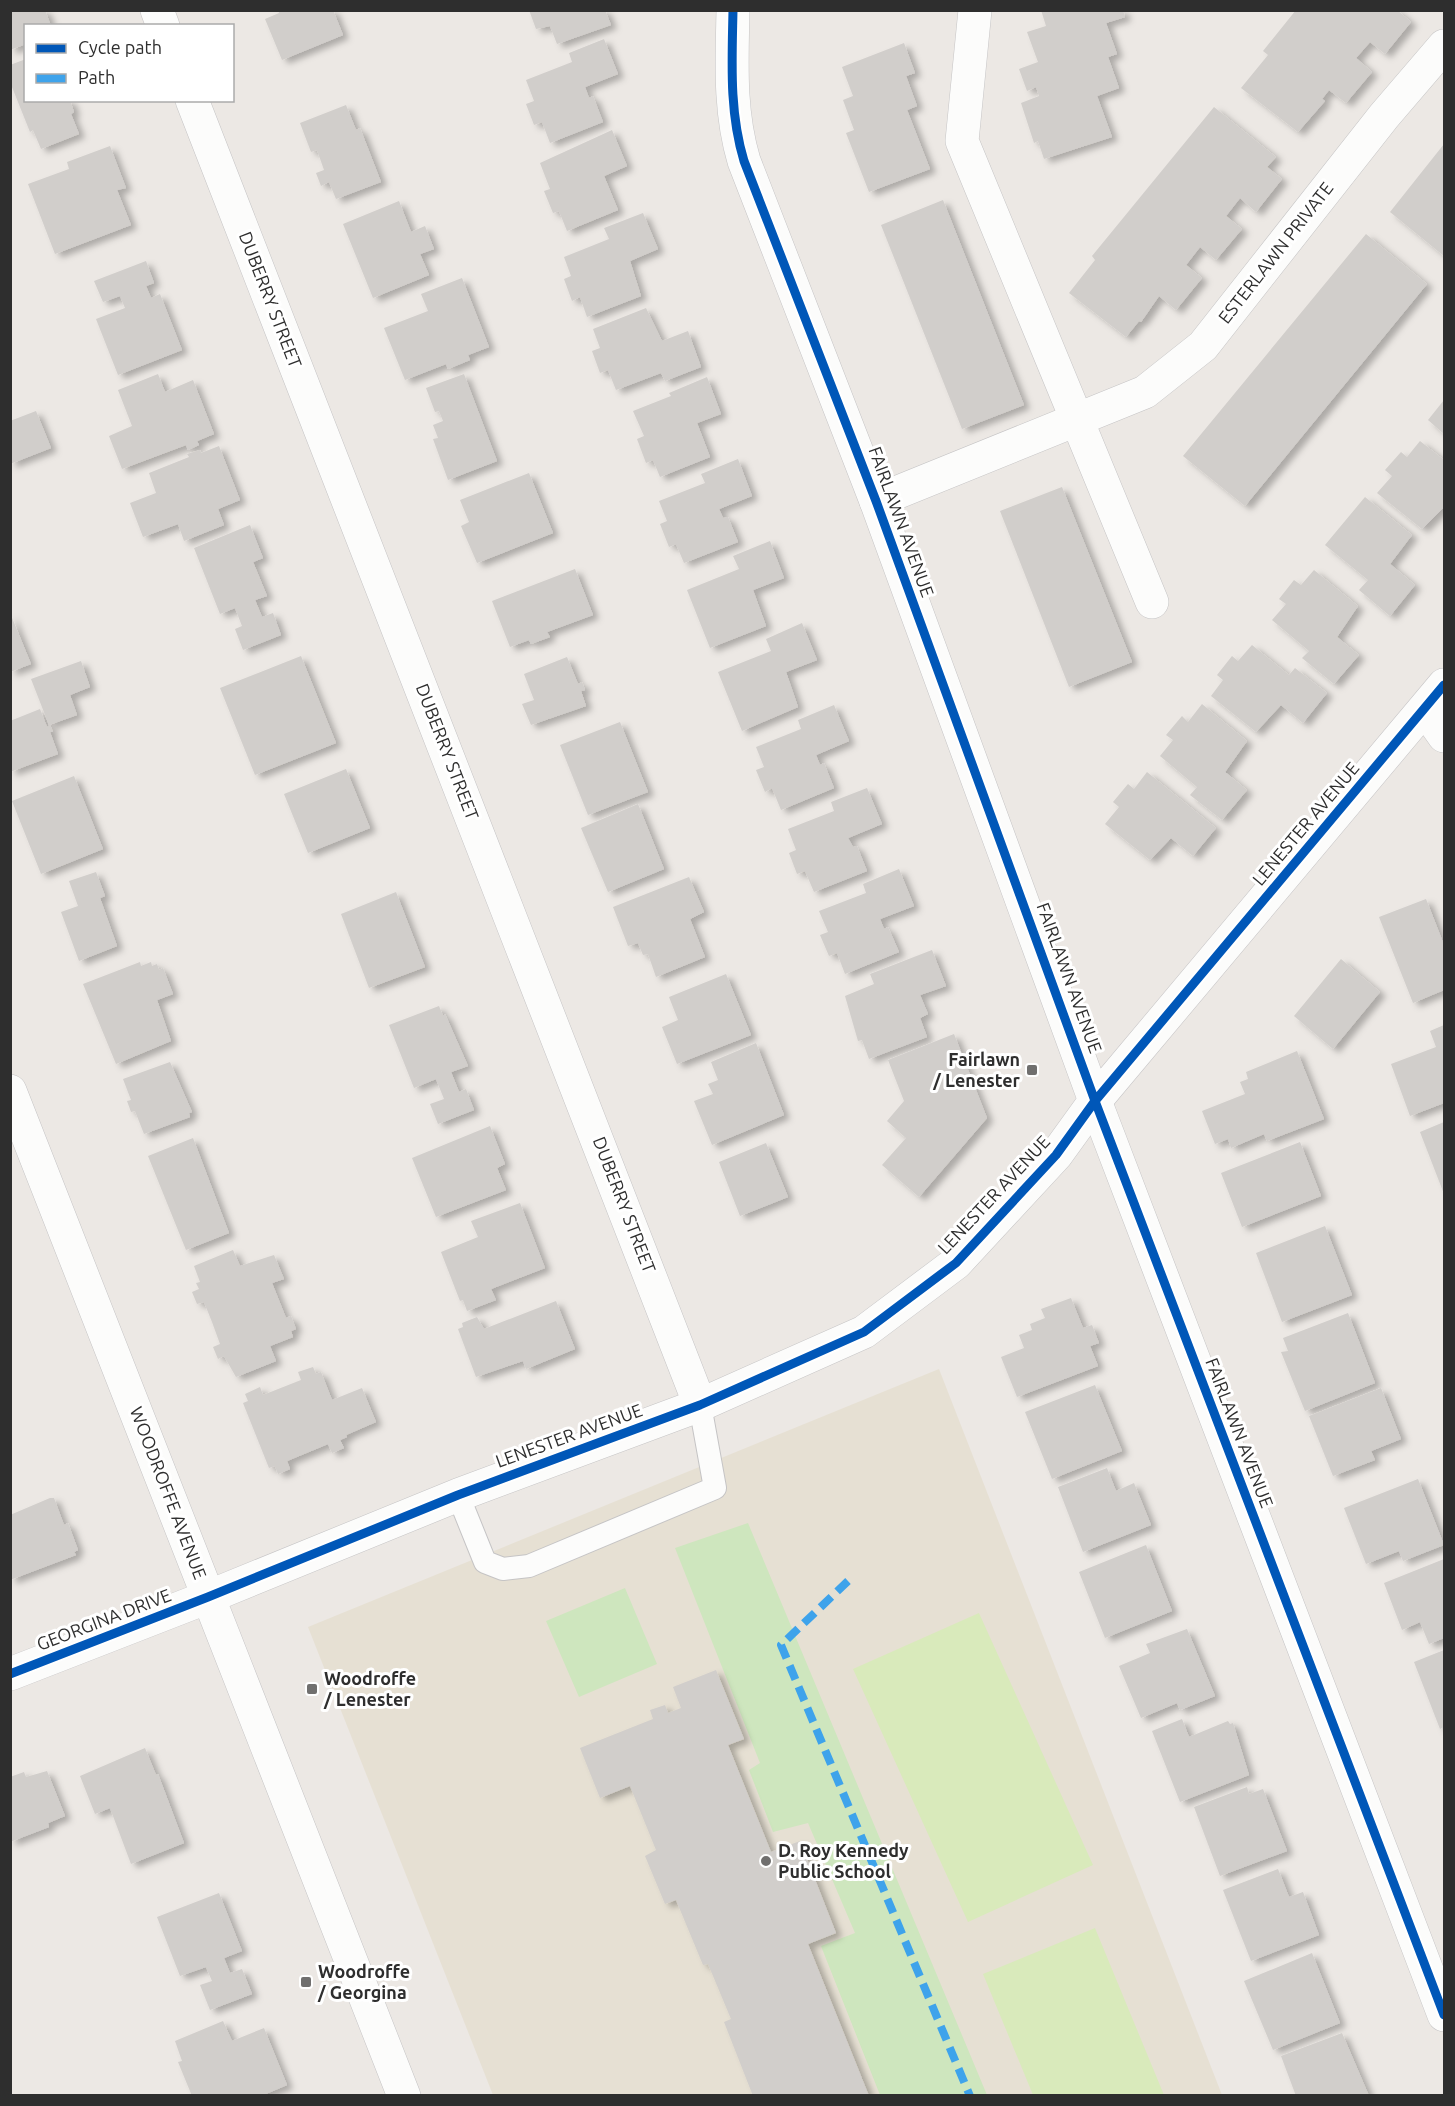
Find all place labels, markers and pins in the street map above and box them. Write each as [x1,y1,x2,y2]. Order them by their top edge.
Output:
place label: Fairlawn / Lenester [932,1049,1021,1090]
marker: Fairlawn / Lenester [1025,1063,1039,1077]
place label: Woodroffe / Lenester [323,1668,416,1709]
marker: Woodroffe / Lenester [305,1682,319,1696]
place label: D. Roy Kennedy Public School [778,1840,909,1881]
marker: D. Roy Kennedy Public School [759,1854,773,1868]
place label: Woodroffe / Georgina [317,1961,410,2002]
marker: Woodroffe / Georgina [299,1975,313,1989]

